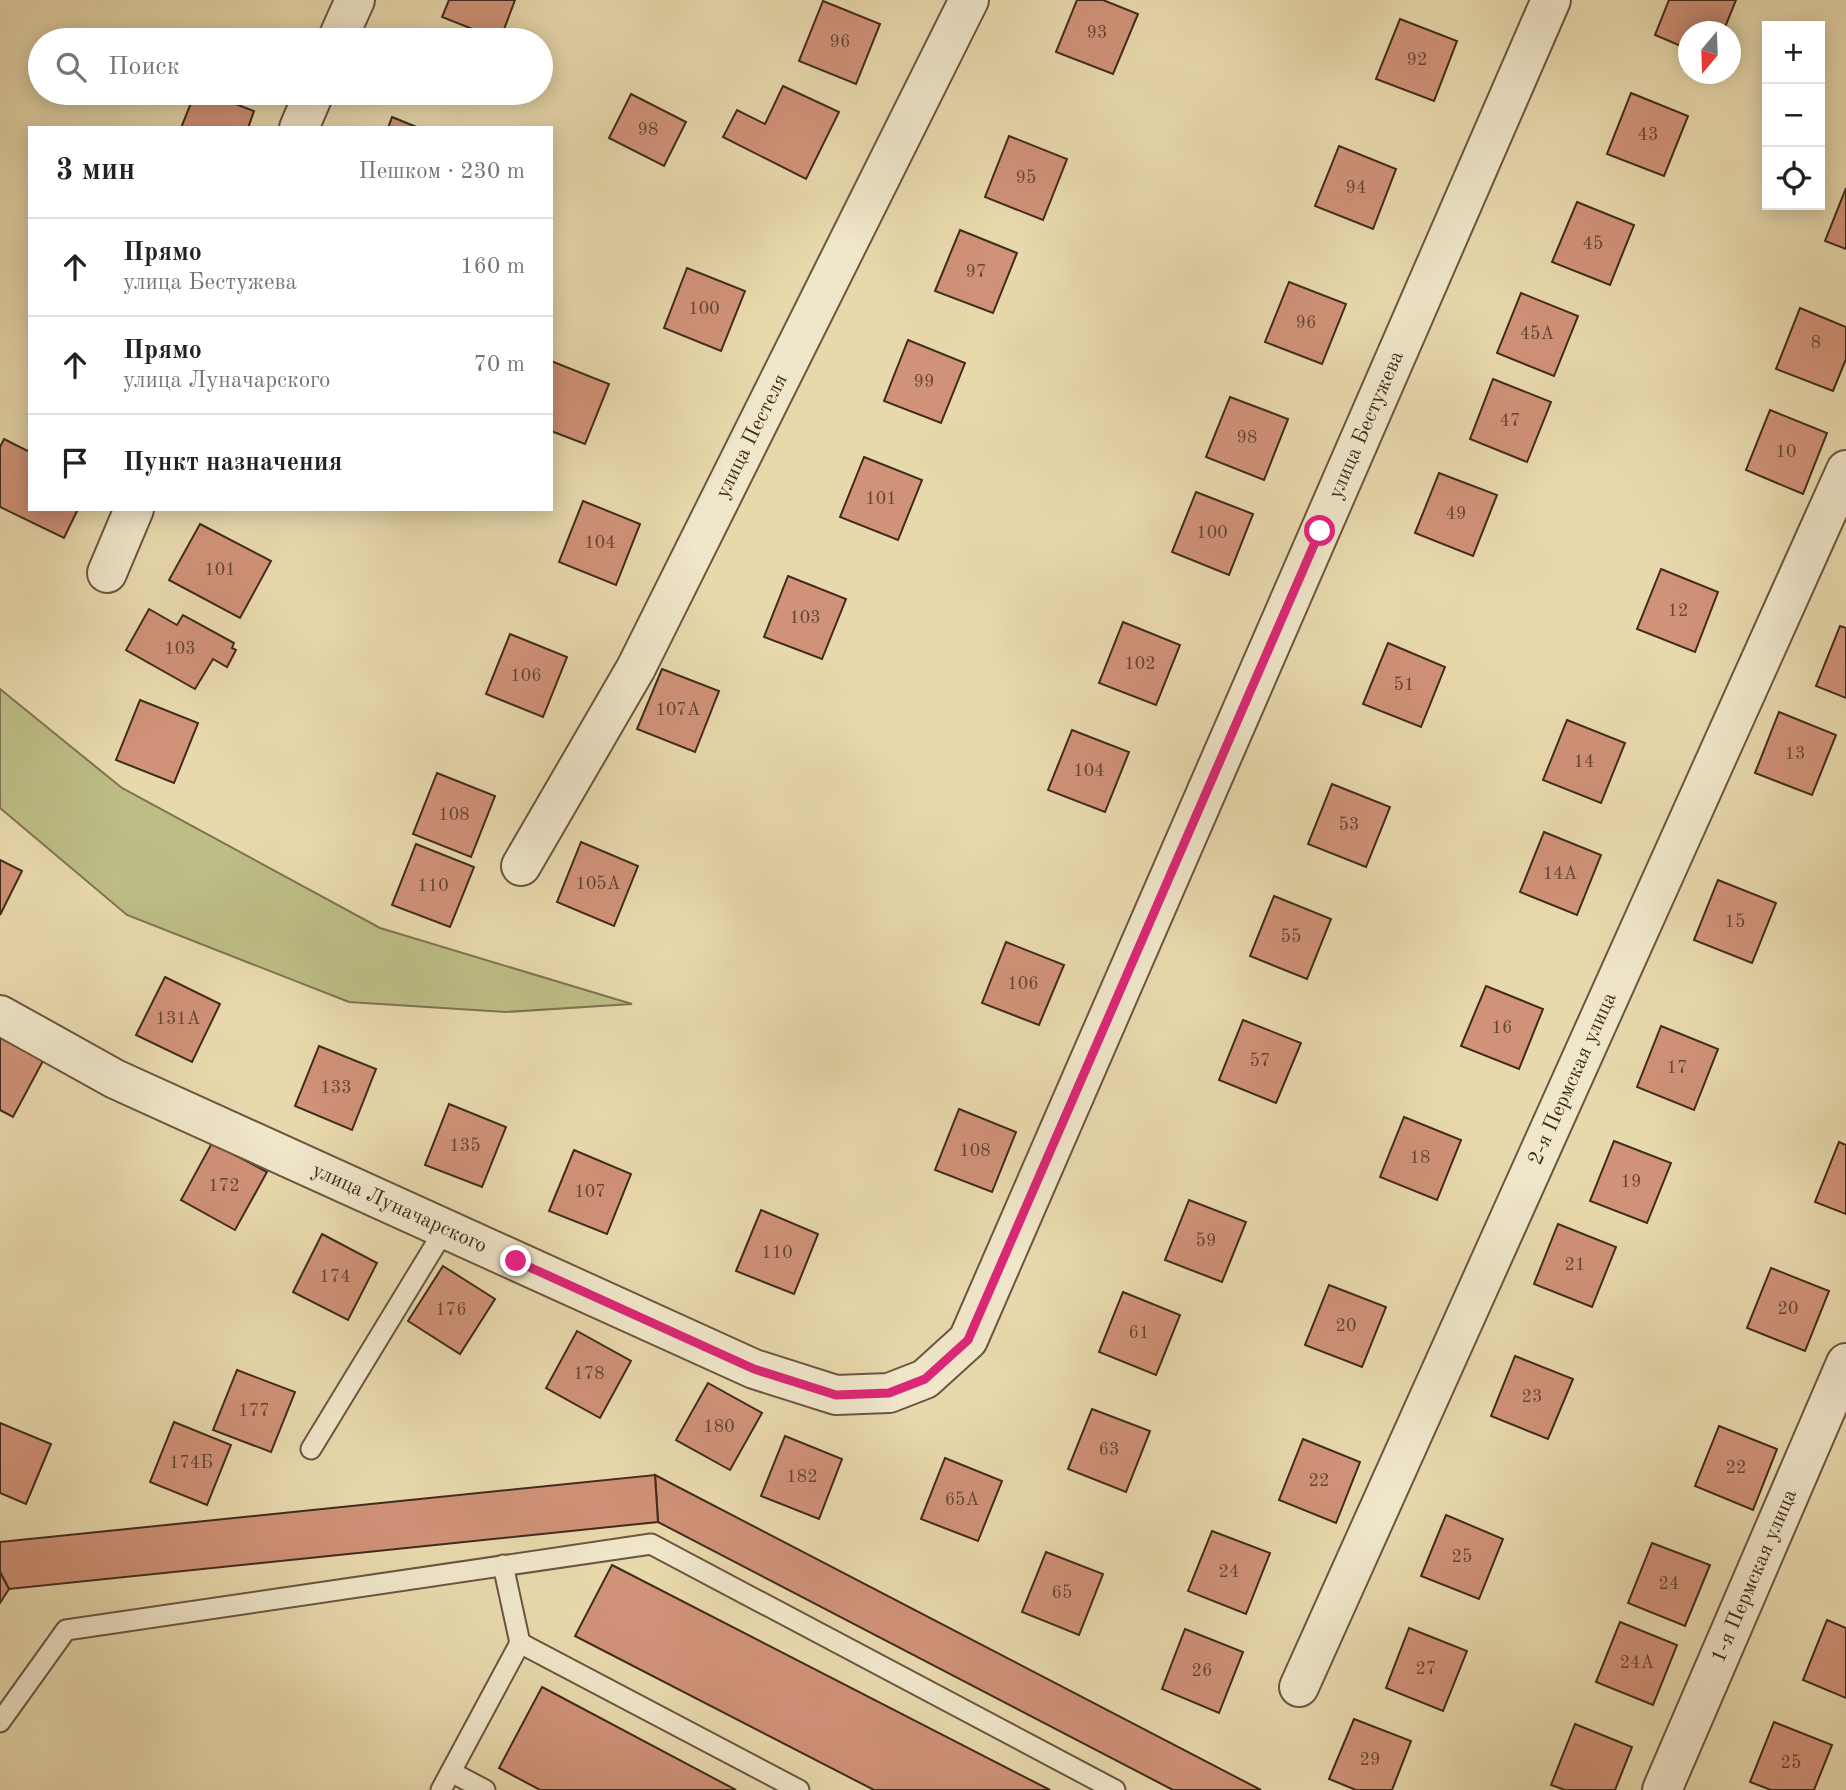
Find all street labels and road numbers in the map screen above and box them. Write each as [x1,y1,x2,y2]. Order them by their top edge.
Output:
street label: улица Бестужева [1325,348,1407,502]
street label: улица Пестеля [712,370,791,502]
street label: 2-я Пермская улица [1525,989,1620,1168]
street label: улица Луначарского [309,1159,490,1257]
street label: 1-я Пермская улица [1708,1486,1801,1666]

